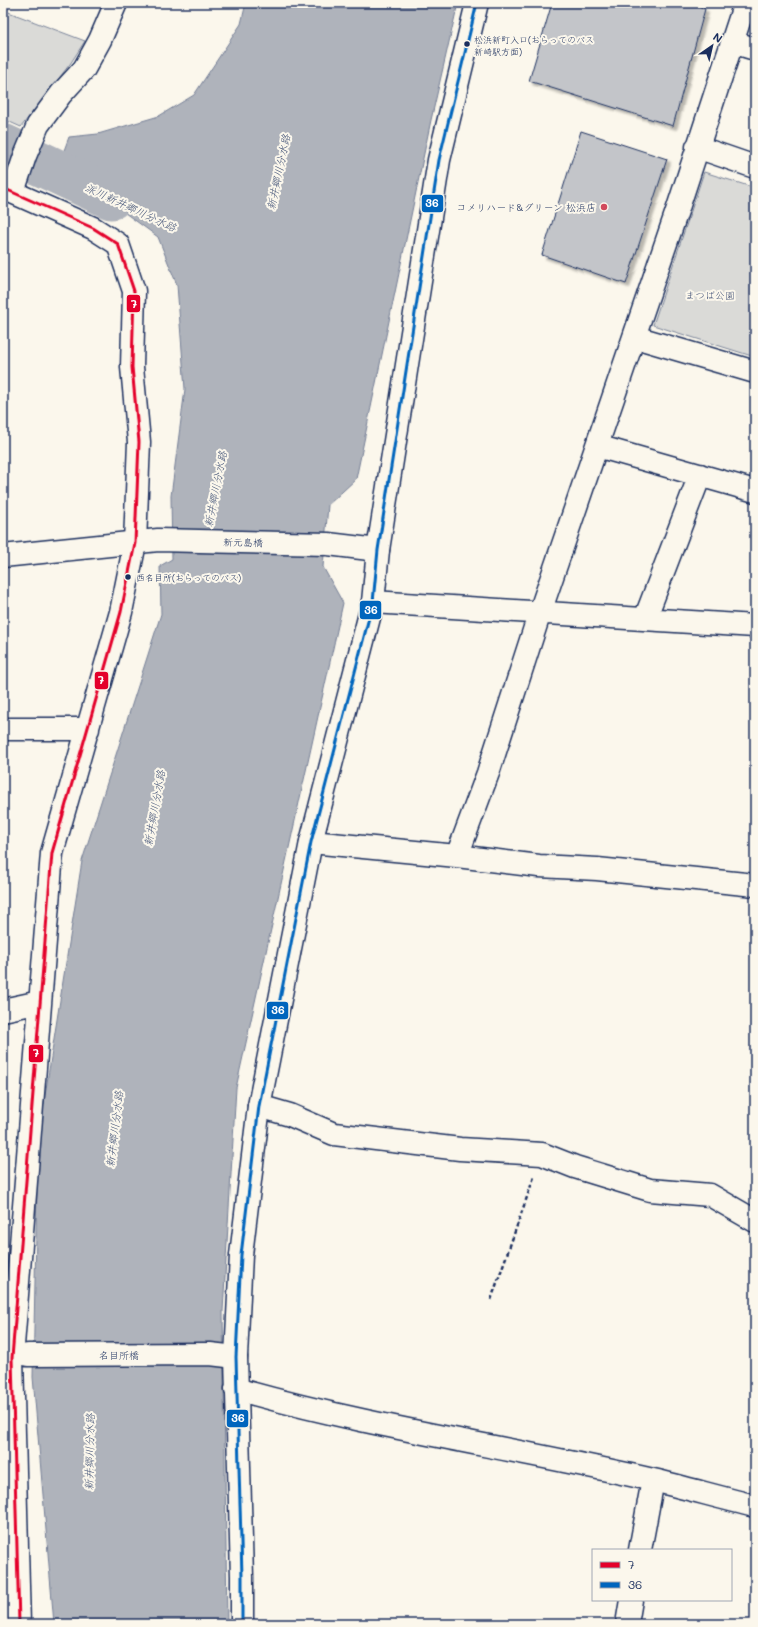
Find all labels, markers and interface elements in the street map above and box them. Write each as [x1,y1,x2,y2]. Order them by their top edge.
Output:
north arrow [692,26,732,66]
text: N [710,29,726,46]
place label: 松浜新町入口(おらってのバス 新崎駅方面) [474,34,594,57]
marker: 松浜新町入口(おらってのバス 新崎駅方面) [462,39,472,49]
water label: 新井郷川分水路 [263,132,294,211]
water label: 派川新井郷川分水路 [83,179,180,235]
line badge: 36 [421,194,444,213]
text: 36 [425,195,439,210]
place label: コメリハード&グリーン 松浜店 [456,200,596,214]
marker: コメリハード&グリーン 松浜店 [599,202,609,212]
park label: まつば公園 [685,288,735,302]
line badge: 7 [126,294,141,313]
text: 7 [131,296,137,311]
water label: 新井郷川分水路 [200,449,230,528]
street label: 新元島橋 [223,535,263,549]
marker: 西名目所(おらってのバス) [123,572,133,582]
place label: 西名目所(おらってのバス) [136,572,241,583]
line badge: 36 [359,600,382,620]
text: 36 [364,602,378,617]
line badge: 7 [94,671,109,690]
text: 7 [98,672,104,687]
water label: 新井郷川分水路 [140,768,168,847]
line badge: 36 [266,1001,289,1020]
text: 36 [271,1002,285,1017]
line badge: 7 [28,1044,44,1063]
text: 7 [33,1045,39,1060]
water label: 新井郷川分水路 [102,1089,126,1168]
street label: 名目所橋 [99,1348,139,1362]
line badge: 36 [226,1409,249,1428]
text: 36 [231,1410,245,1425]
water label: 新井郷川分水路 [81,1412,97,1491]
legend [592,1549,732,1601]
text: 7 [628,1556,635,1572]
text: 36 [628,1576,642,1592]

